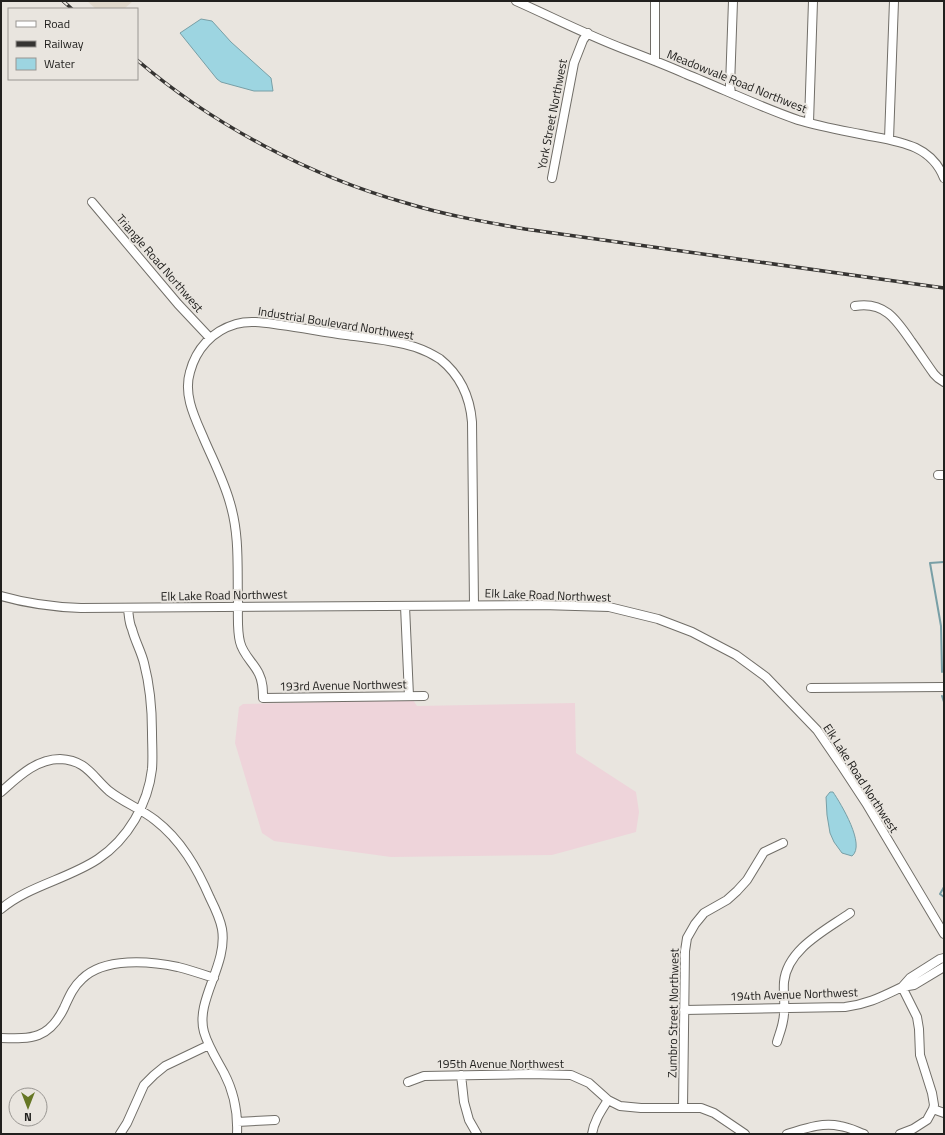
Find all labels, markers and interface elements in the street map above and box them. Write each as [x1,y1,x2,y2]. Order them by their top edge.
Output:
legend [8,8,138,80]
text: Road [44,14,70,33]
text: Railway [44,34,84,53]
street label: Meadowvale Road Northwest [664,44,811,118]
text: Water [44,54,75,73]
street label: York Street Northwest [532,56,572,171]
street label: Triangle Road Northwest [112,210,209,317]
street label: Industrial Boulevard Northwest [257,301,416,345]
street label: Elk Lake Road Northwest [484,583,612,607]
street label: Elk Lake Road Northwest [161,584,288,606]
street label: 193rd Avenue Northwest [279,674,408,696]
street label: Elk Lake Road Northwest [819,720,904,837]
street label: Zumbro Street Northwest [662,947,684,1078]
street label: 194th Avenue Northwest [730,982,859,1006]
street label: 195th Avenue Northwest [436,1054,565,1073]
north arrow [8,1087,48,1127]
text: N [24,1109,32,1125]

